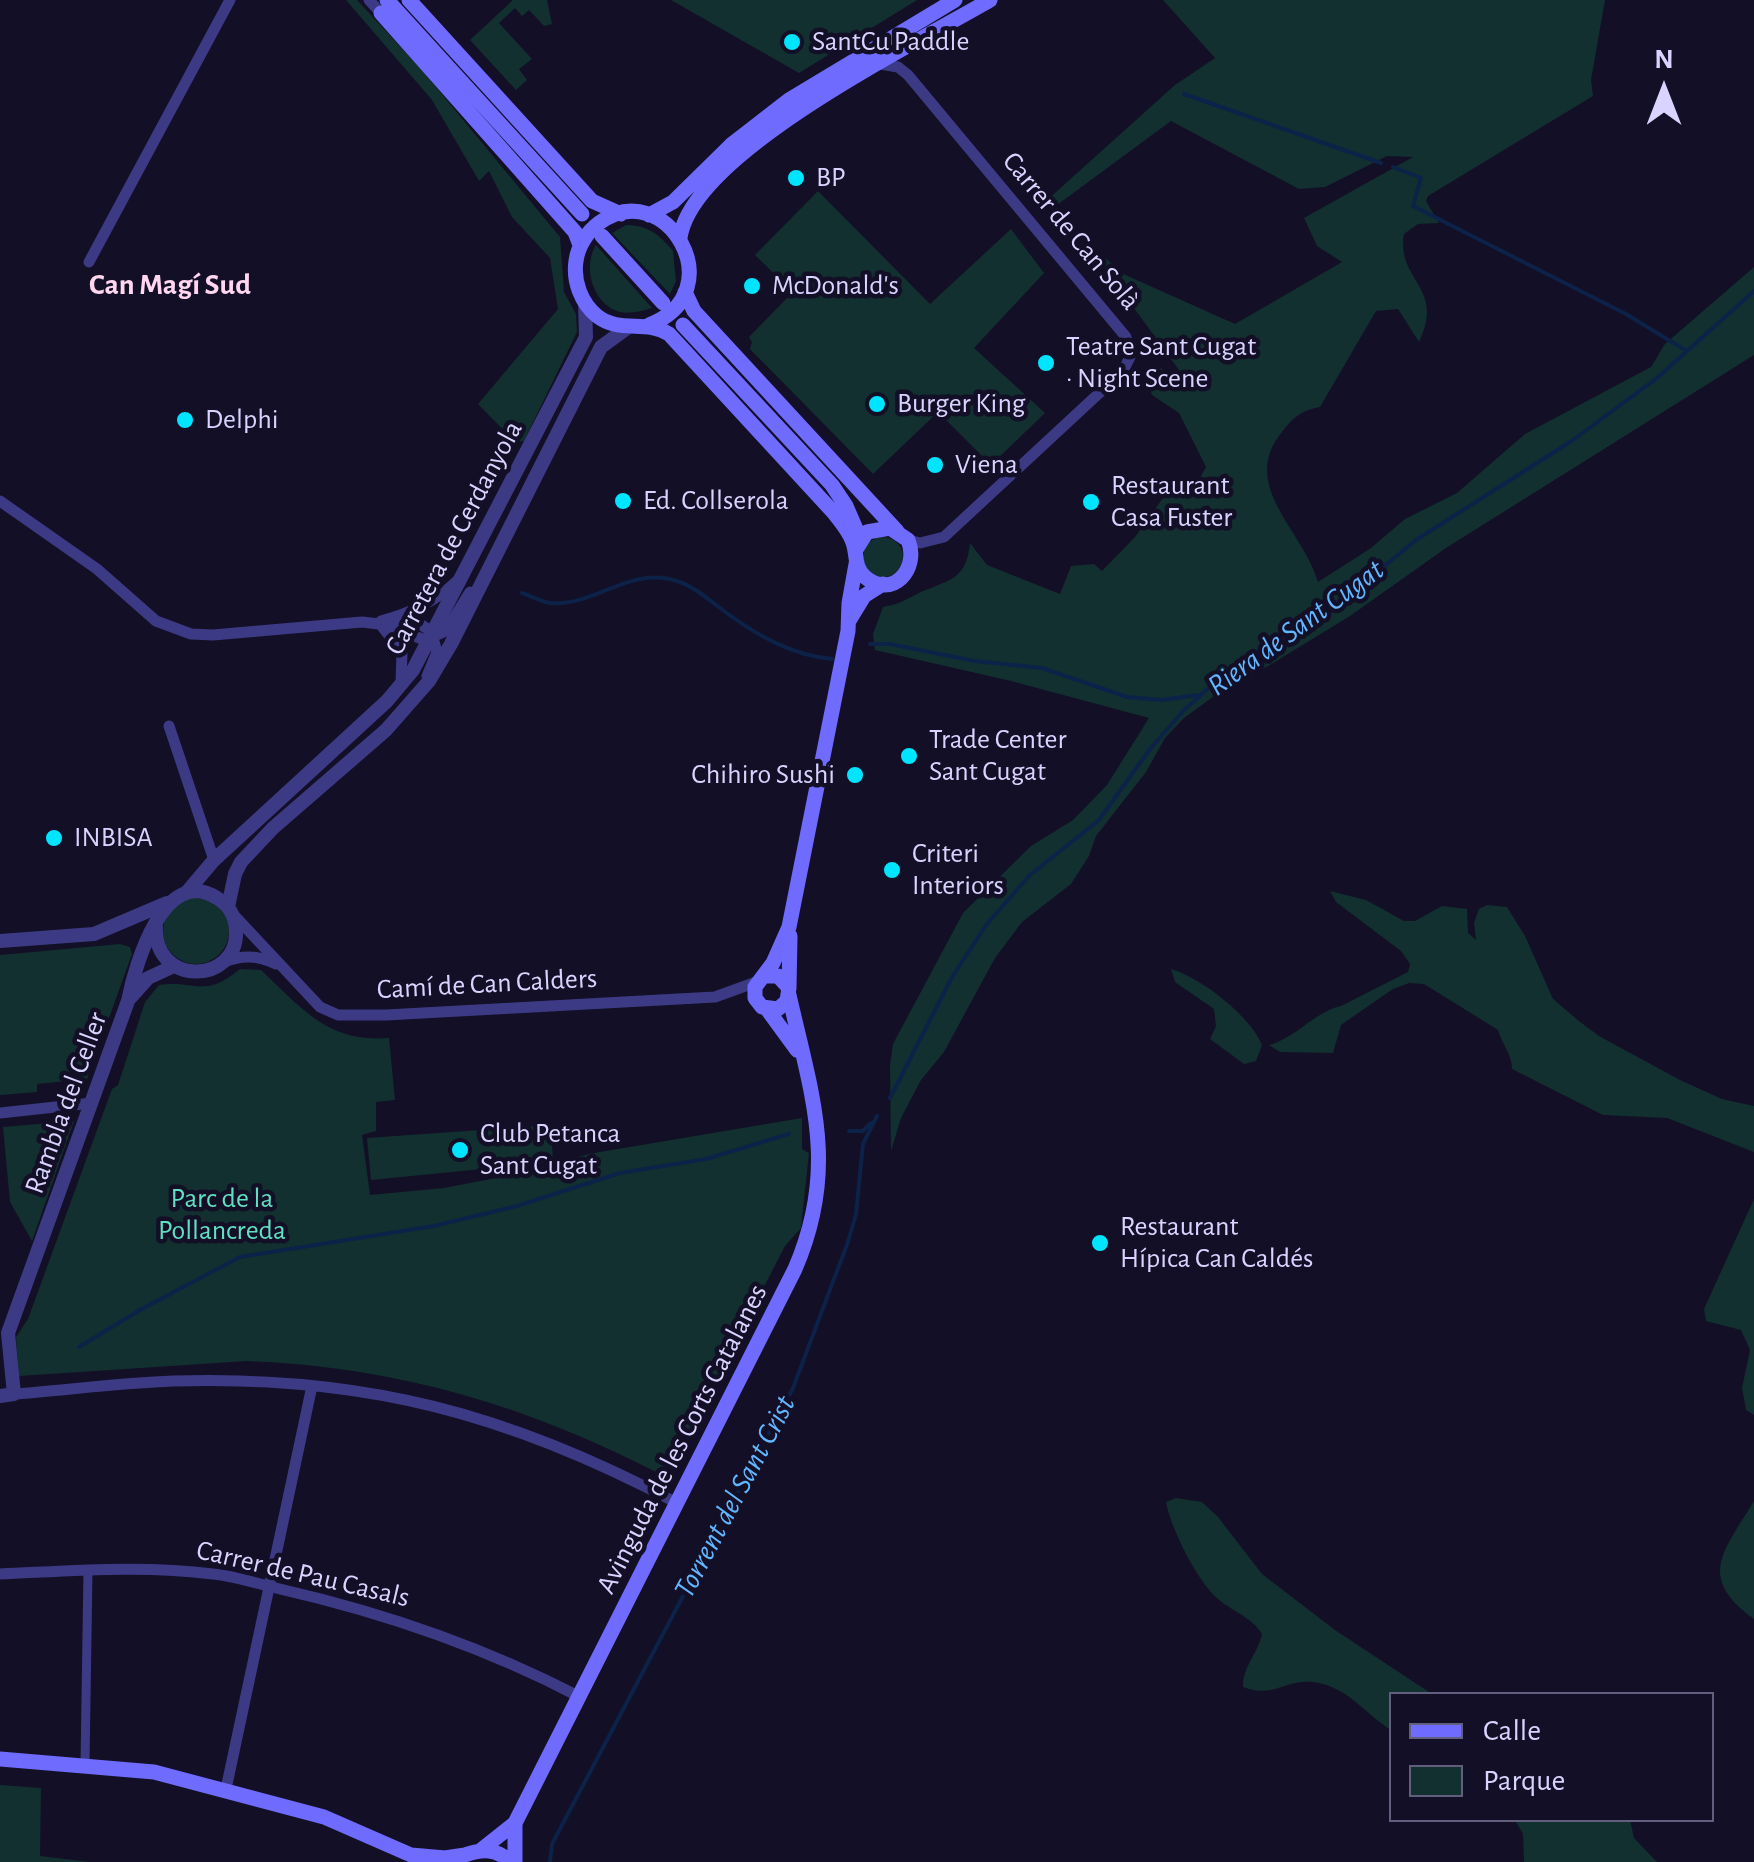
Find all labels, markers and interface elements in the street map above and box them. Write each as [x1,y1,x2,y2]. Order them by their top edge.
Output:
place label: SantCu Paddle [812,25,969,59]
marker: SantCu Paddle [781,31,803,53]
north arrow [1614,40,1714,140]
text: N [1654,46,1674,74]
street label: Carrer de Can Solà [995,145,1147,317]
place label: BP [816,161,846,195]
marker: BP [785,167,807,189]
district label: Can Magí Sud [89,267,251,303]
place label: McDonald's [772,269,899,303]
marker: McDonald's [741,275,763,297]
place label: Teatre Sant Cugat · Night Scene [1066,330,1256,396]
marker: Teatre Sant Cugat · Night Scene [1035,352,1057,374]
place label: Burger King [897,387,1025,421]
marker: Burger King [866,393,888,415]
place label: Delphi [205,403,278,437]
marker: Delphi [174,409,196,431]
street label: Carretera de Cerdanyola [378,415,530,661]
place label: Viena [955,448,1018,482]
marker: Viena [924,454,946,476]
place label: Restaurant Casa Fuster [1111,469,1232,535]
place label: Ed. Collserola [643,484,789,518]
marker: Ed. Collserola [612,490,634,512]
marker: Restaurant Casa Fuster [1080,491,1102,513]
water label: Riera de Sant Cugat [1201,552,1391,704]
place label: Trade Center Sant Cugat [929,723,1066,789]
marker: Trade Center Sant Cugat [898,745,920,767]
place label: Chihiro Sushi [691,758,835,792]
marker: Chihiro Sushi [844,764,866,786]
place label: INBISA [74,821,153,855]
marker: INBISA [43,827,65,849]
place label: Criteri Interiors [912,837,1004,903]
marker: Criteri Interiors [881,859,903,881]
street label: Camí de Can Calders [376,961,598,1007]
street label: Rambla del Celler [18,1008,114,1198]
place label: Club Petanca Sant Cugat [480,1117,621,1183]
marker: Club Petanca Sant Cugat [449,1139,471,1161]
park label: Parc de la Pollancreda [158,1182,286,1248]
place label: Restaurant Hípica Can Caldés [1120,1210,1313,1276]
marker: Restaurant Hípica Can Caldés [1089,1232,1111,1254]
street label: Avinguda de les Corts Catalanes [589,1279,775,1599]
water label: Torrent del Sant Crist [666,1389,804,1605]
street label: Carrer de Pau Casals [193,1533,413,1615]
legend [1389,1692,1714,1822]
text: Calle [1483,1716,1541,1746]
text: Parque [1483,1766,1565,1796]

